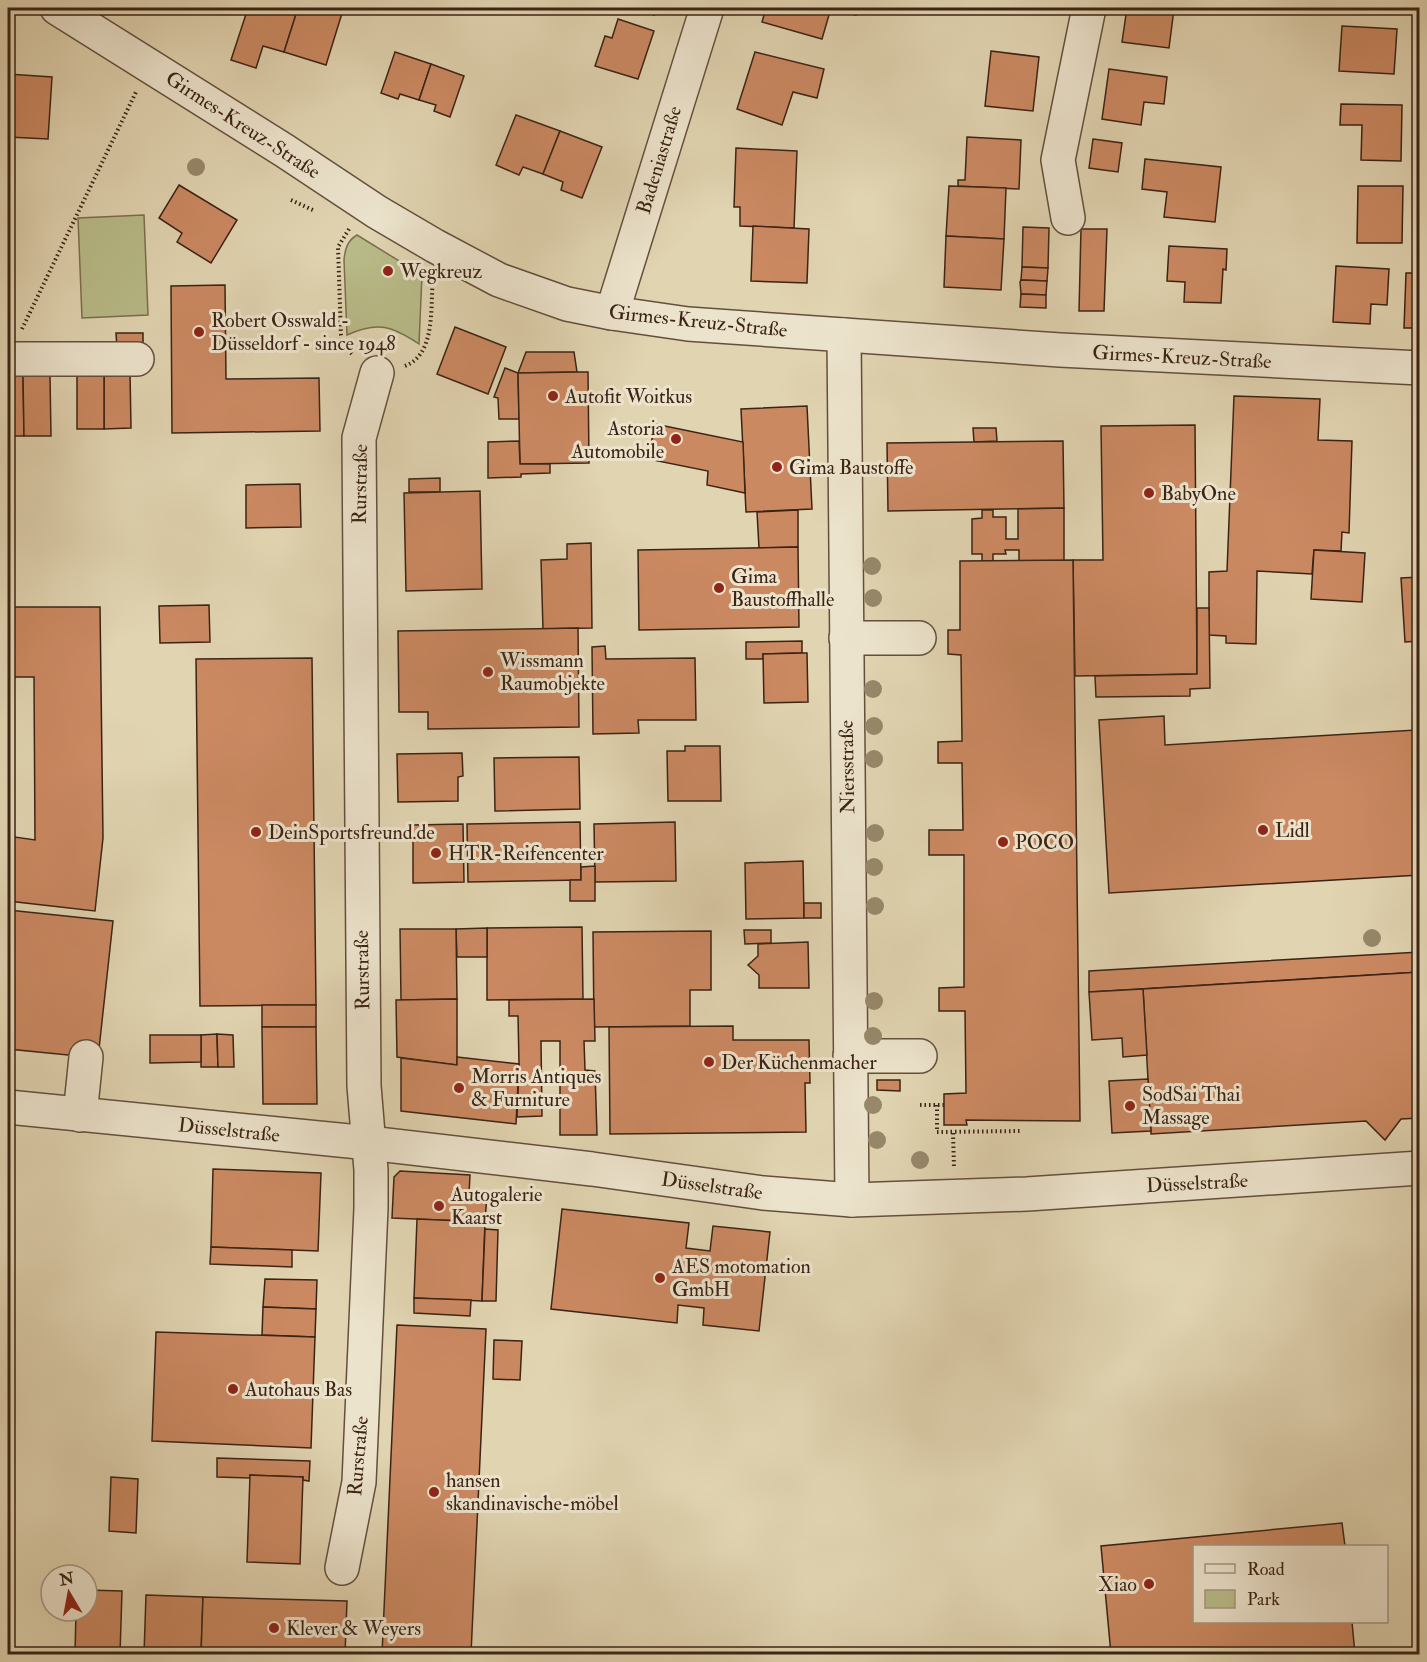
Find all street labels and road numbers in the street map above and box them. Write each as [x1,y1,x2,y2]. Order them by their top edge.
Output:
street label: Girmes-Kreuz-Straße [161,66,325,184]
street label: Badeniastraße [631,103,687,217]
street label: Girmes-Kreuz-Straße [608,299,788,343]
street label: Girmes-Kreuz-Straße [1092,340,1272,374]
street label: Rurstraße [347,444,373,524]
street label: Niersstraße [834,720,860,814]
street label: Rurstraße [349,930,375,1010]
street label: Düsselstraße [177,1112,281,1148]
street label: Düsselstraße [660,1167,764,1205]
street label: Düsselstraße [1145,1168,1249,1198]
street label: Rurstraße [342,1415,374,1497]

